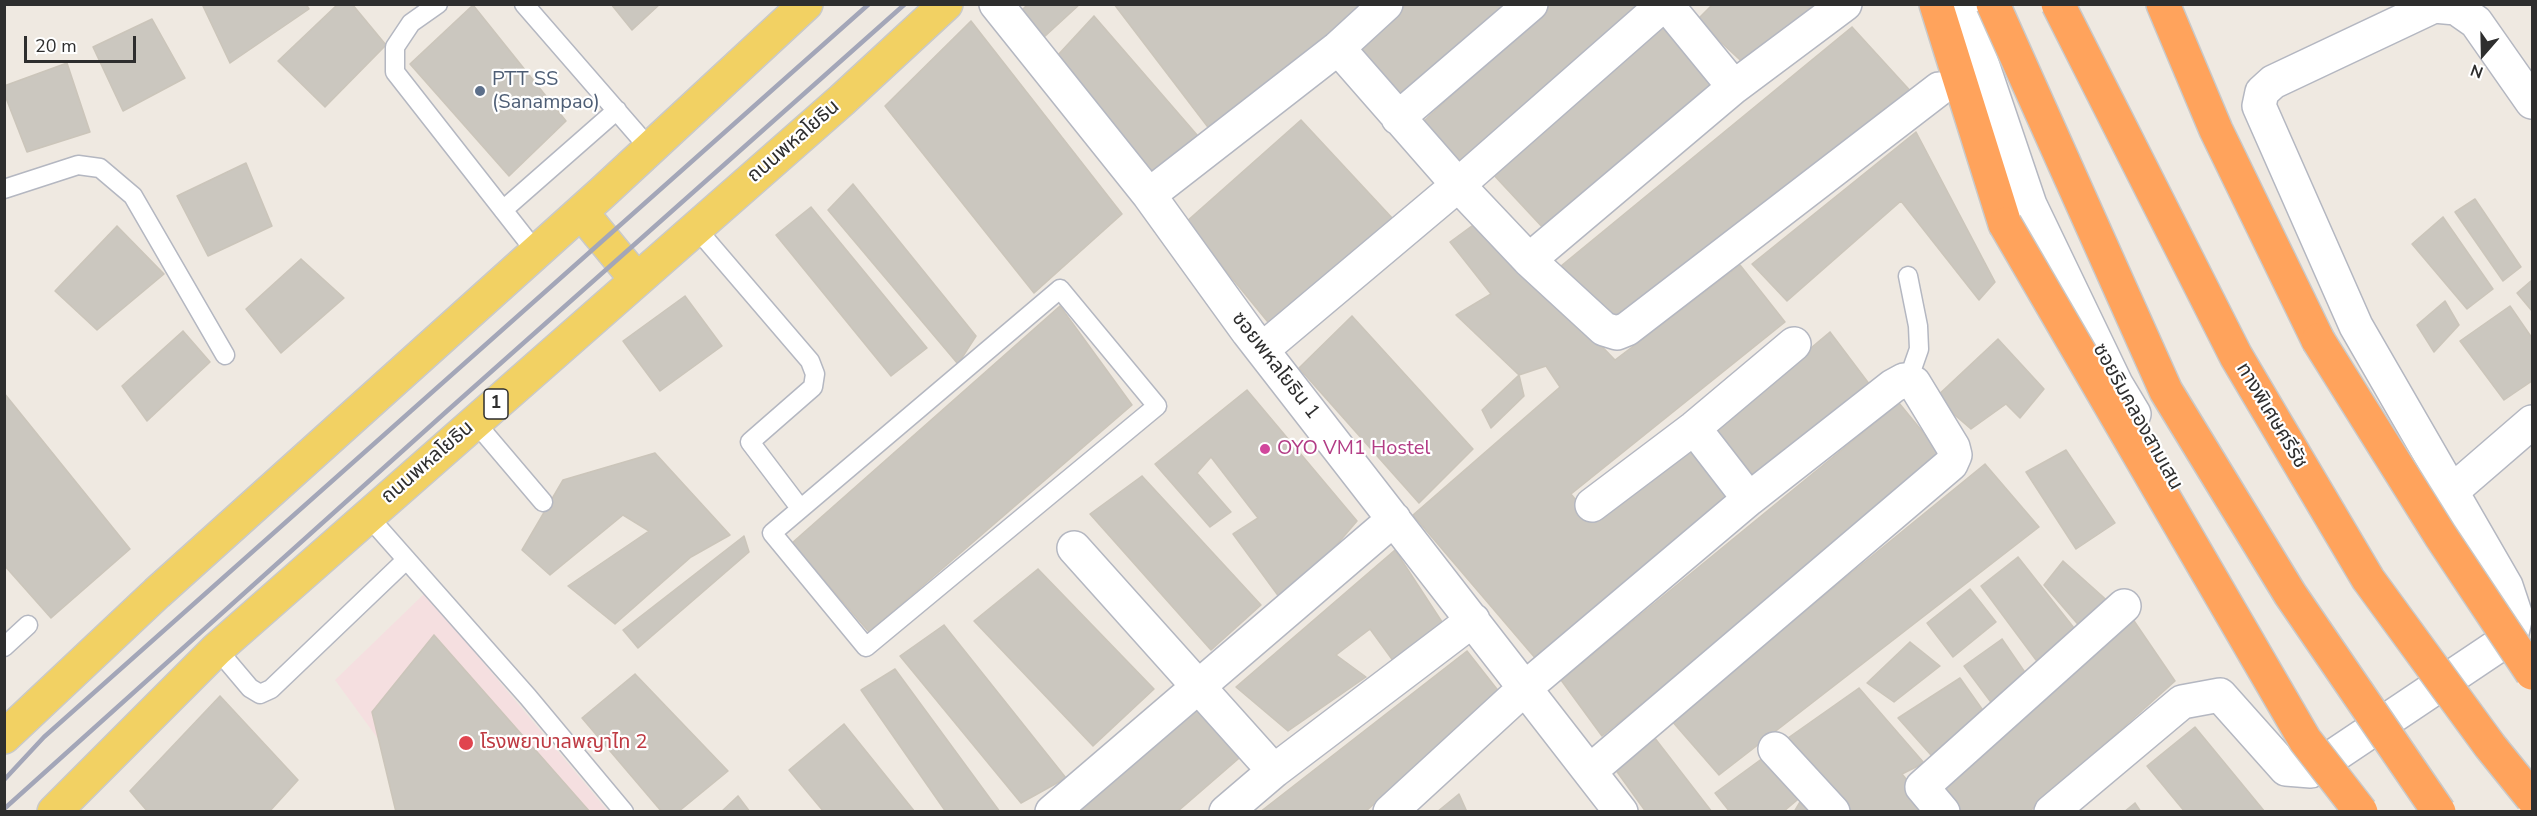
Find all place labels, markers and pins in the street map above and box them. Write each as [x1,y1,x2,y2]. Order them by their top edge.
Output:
place label: PTT SS (Sanampao) [492,68,600,115]
marker: PTT SS (Sanampao) [473,84,487,98]
place label: OYO VM1 Hostel [1277,437,1430,461]
marker: OYO VM1 Hostel [1258,442,1272,456]
place label: โรงพยาบาลพญาไท 2 [480,731,648,755]
marker: โรงพยาบาลพญาไท 2 [457,734,475,752]

